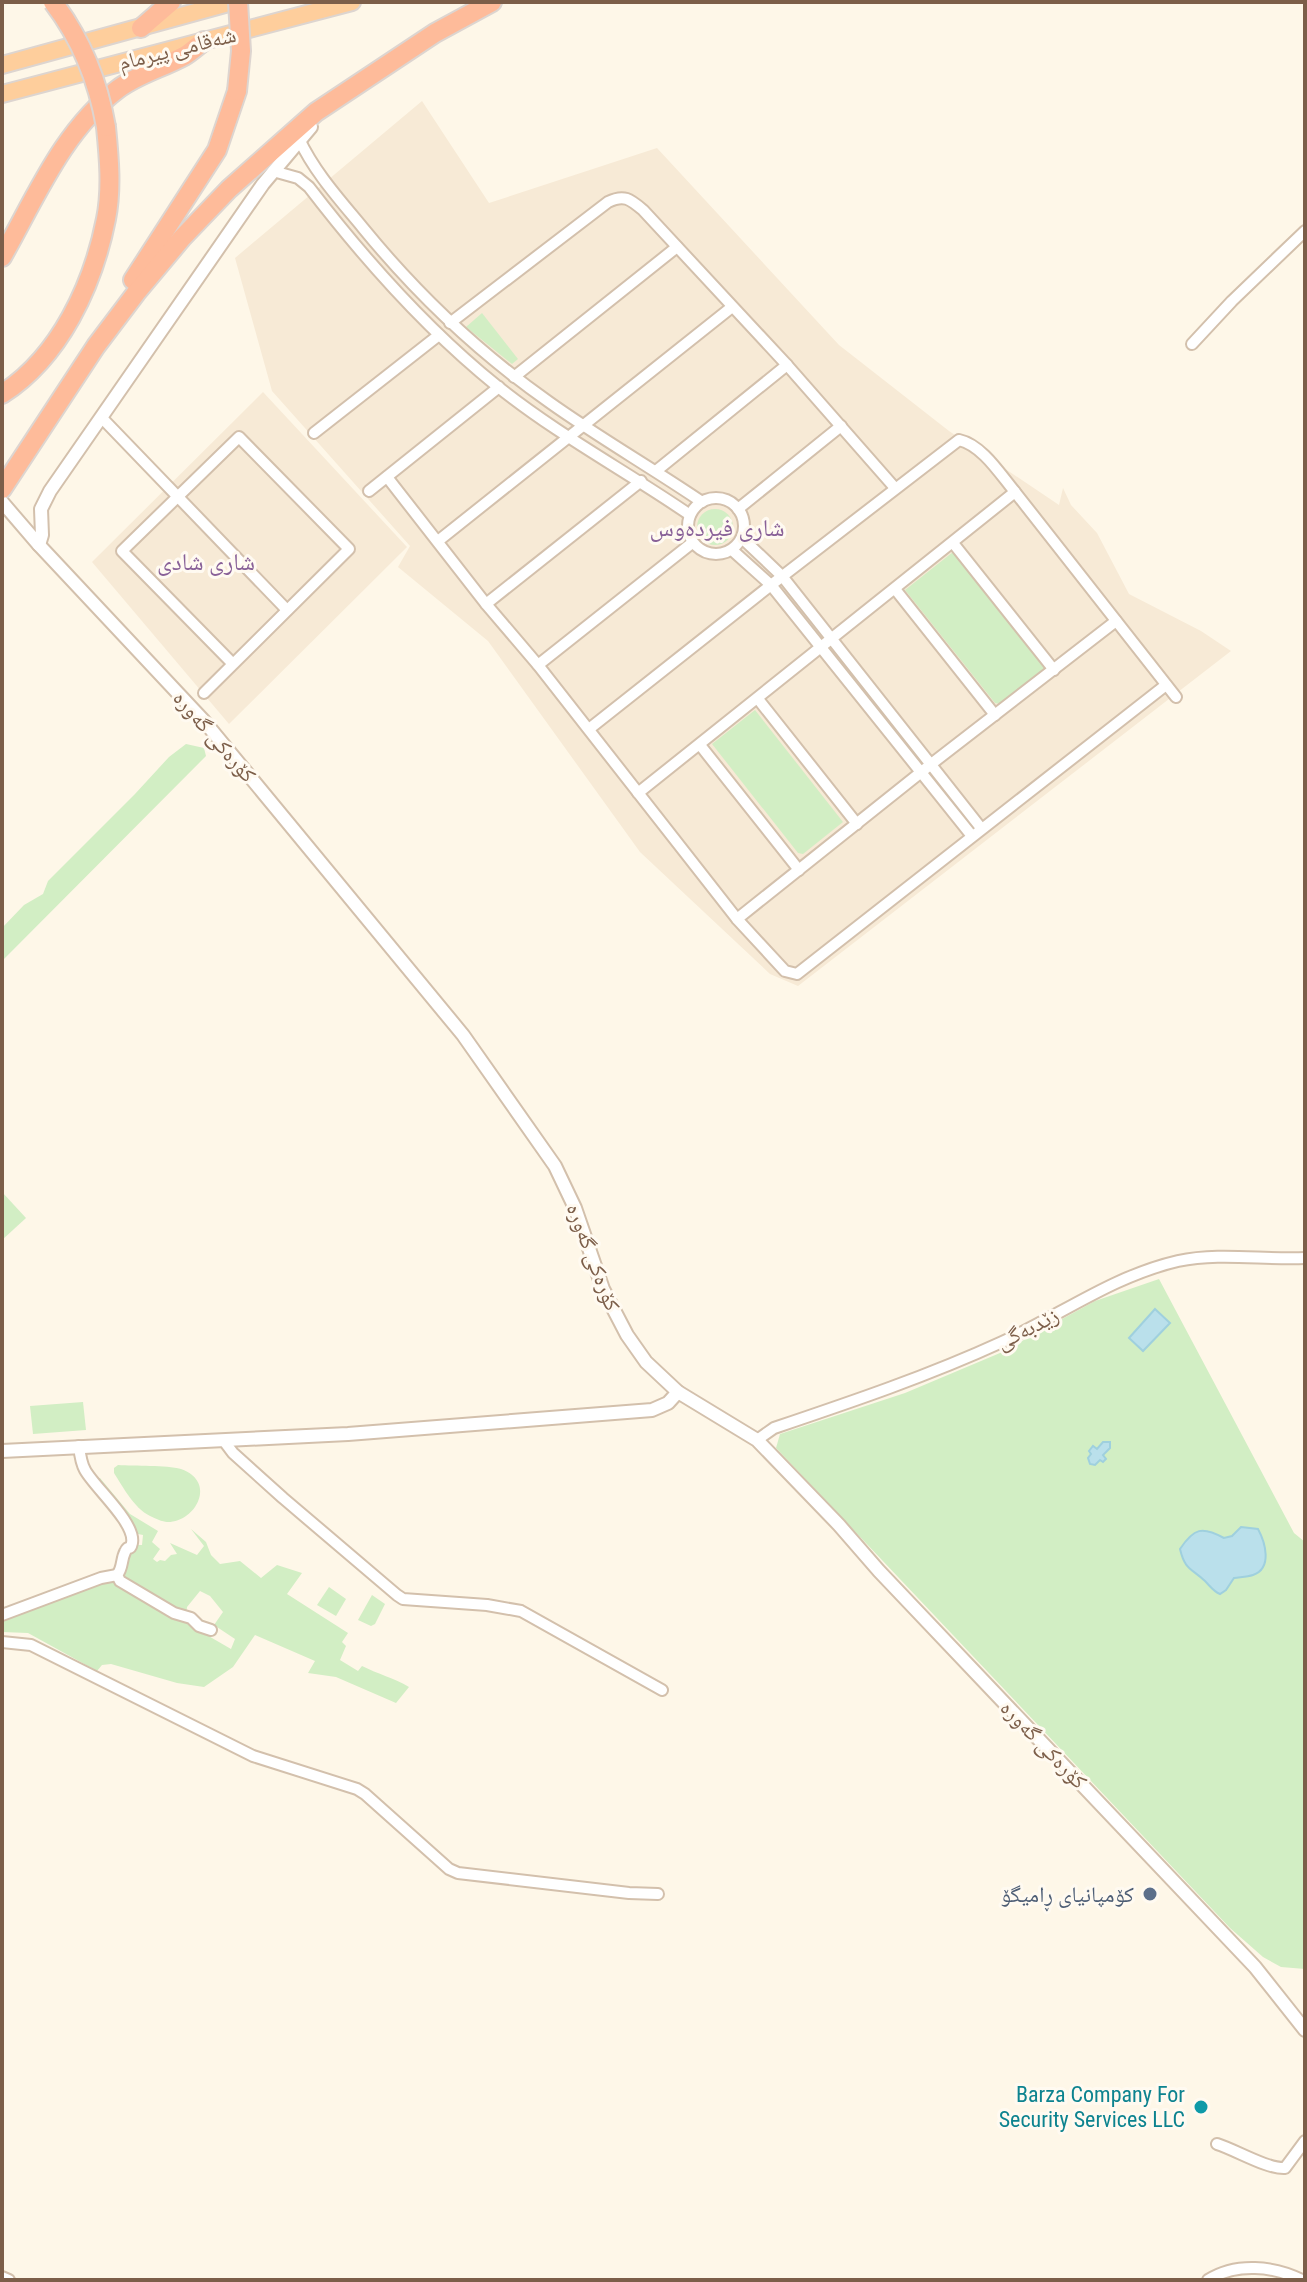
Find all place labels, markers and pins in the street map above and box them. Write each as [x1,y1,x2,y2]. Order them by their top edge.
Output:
place label: کۆمپانیای ڕامیگۆ [1001,1882,1134,1912]
marker: کۆمپانیای ڕامیگۆ [1141,1885,1159,1903]
place label: Barza Company For Security Services LLC [999,2082,1185,2132]
marker: Barza Company For Security Services LLC [1192,2098,1210,2116]

